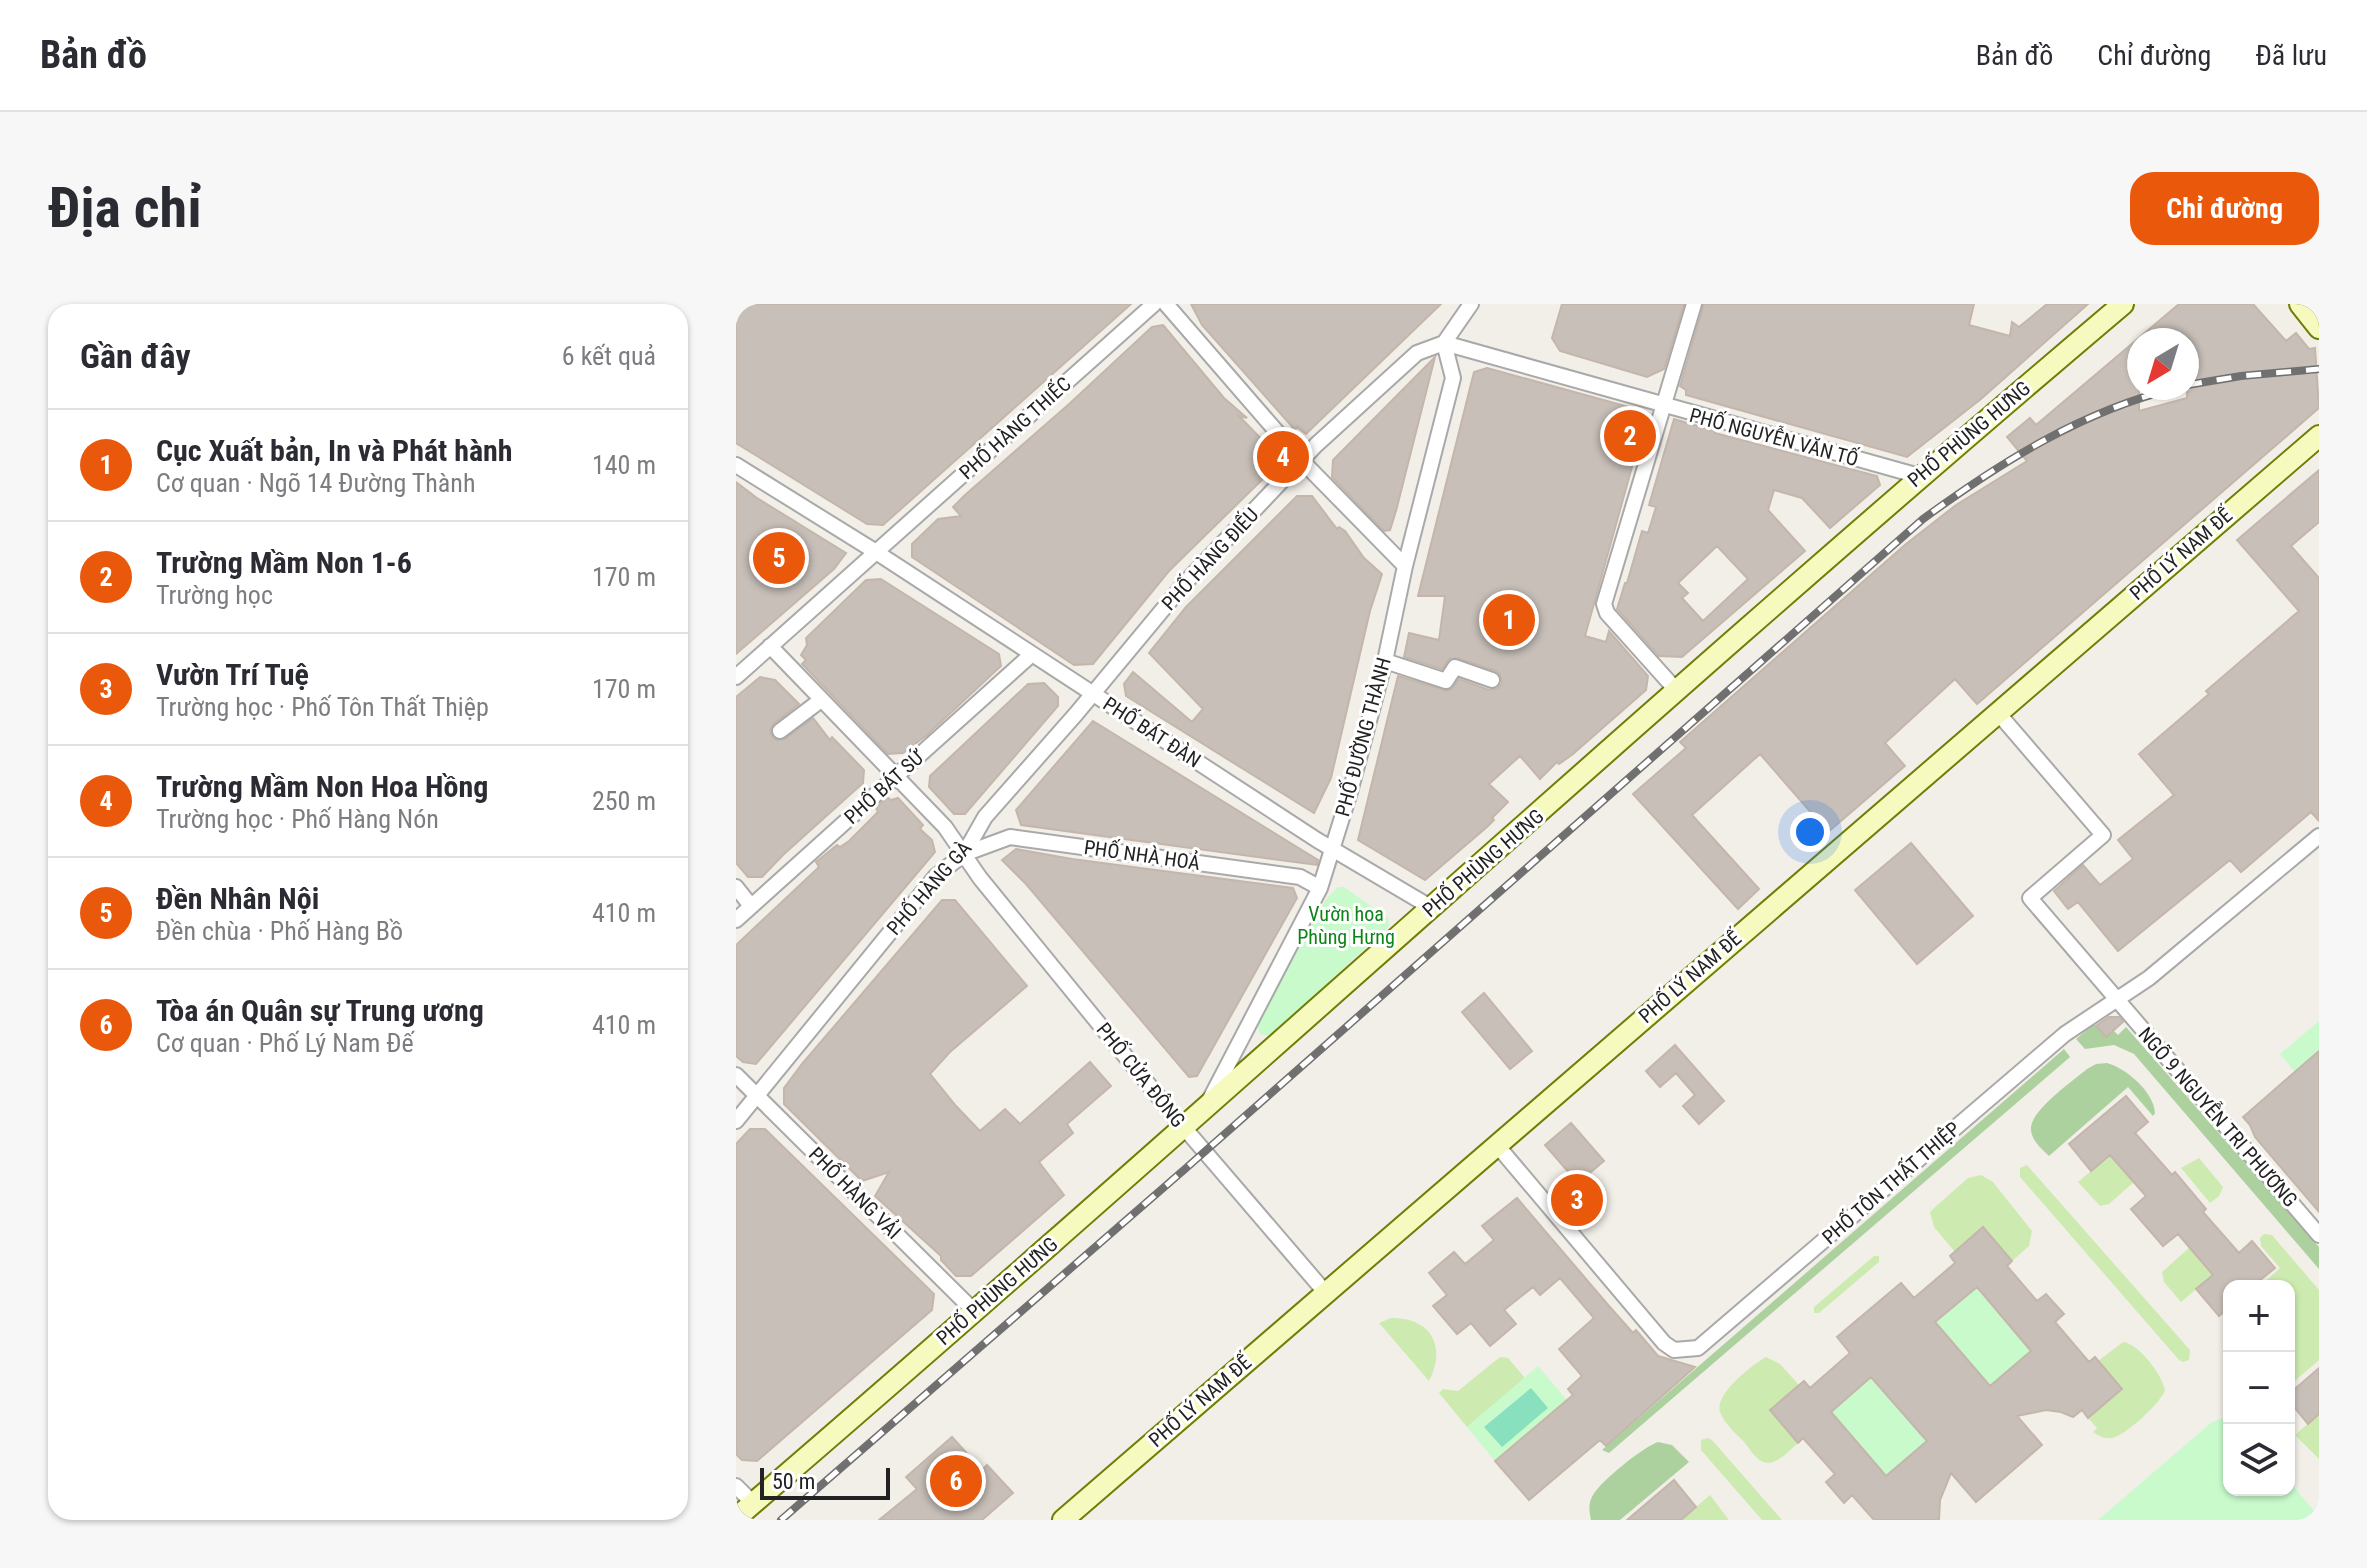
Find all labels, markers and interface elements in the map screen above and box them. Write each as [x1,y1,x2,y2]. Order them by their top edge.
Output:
text: Bản đồ [40,33,147,77]
text: Bản đồ [1976,39,2053,72]
text: Chỉ đường [2097,39,2211,72]
text: Đã lưu [2255,39,2327,72]
button: Chỉ đường [2130,172,2319,245]
text: Địa chỉ [48,175,202,241]
north arrow [2127,328,2199,400]
text: Gần đây [80,336,191,376]
text: 6 kết quả [562,341,656,371]
street label: PHỐ HÀNG THIẾC [954,371,1076,484]
street label: PHỐ PHÙNG HƯNG [1902,375,2035,492]
street label: PHỐ NGUYỄN VĂN TỐ [1687,402,1861,471]
pin: 2 [1604,406,1656,466]
pin: 4 [1257,427,1309,487]
text: Cục Xuất bản, In và Phát hành [156,433,513,468]
text: 1 [99,450,113,480]
text: 140 m [592,450,656,480]
text: Cơ quan · Ngõ 14 Đường Thành [156,468,475,498]
street label: PHỐ HÀNG ĐIẾU [1156,502,1263,615]
street label: PHỐ LÝ NAM ĐẾ [2124,502,2238,605]
pin: 5 [753,528,805,588]
text: Trường Mầm Non 1-6 [156,545,412,580]
text: 2 [99,562,113,592]
text: 170 m [592,562,656,592]
text: Trường học [156,580,273,610]
pin: 1 [1483,590,1535,650]
street label: PHỐ ĐƯỜNG THÀNH [1329,655,1396,819]
text: Vườn Trí Tuệ [156,657,309,692]
text: 3 [99,674,113,704]
text: 170 m [592,674,656,704]
street label: PHỐ BÁT ĐÀN [1099,691,1206,772]
text: Trường học · Phố Tôn Thất Thiệp [156,692,489,722]
street label: PHỐ BÁT SỨ [839,743,930,829]
text: Trường Mầm Non Hoa Hồng [156,769,488,804]
text: 4 [99,786,113,816]
text: 250 m [592,786,656,816]
street label: PHỐ PHÙNG HƯNG [1417,803,1548,922]
text: Trường học · Phố Hàng Nón [156,804,439,834]
your location [1790,812,1830,852]
street label: PHỐ NHÀ HOẢ [1082,834,1202,875]
street label: PHỐ HÀNG GÀ [881,835,977,940]
text: Đền Nhân Nội [156,881,319,916]
text: 5 [99,898,113,928]
text: 410 m [592,898,656,928]
park label: Vườn hoa Phùng Hưng [1297,902,1395,949]
text: Đền chùa · Phố Hàng Bồ [156,916,403,946]
street label: PHỐ LÝ NAM ĐẾ [1633,925,1747,1028]
text: Tòa án Quân sự Trung ương [156,993,484,1028]
text: 6 [99,1010,113,1040]
text: 410 m [592,1010,656,1040]
street label: PHỐ CỬA ĐÔNG [1092,1017,1191,1132]
street label: NGÕ 9 NGUYỄN TRI PHƯƠNG [2133,1022,2303,1212]
text: Cơ quan · Phố Lý Nam Đế [156,1028,414,1058]
street label: PHỐ TÔN THẤT THIỆP [1817,1116,1965,1249]
street label: PHỐ HÀNG VẢI [804,1141,907,1244]
pin: 3 [1551,1170,1603,1230]
street label: PHỐ PHÙNG HƯNG [931,1231,1062,1350]
map controls [2223,1280,2295,1496]
button: + [2223,1280,2295,1352]
street label: PHỐ LÝ NAM ĐẾ [1143,1349,1257,1452]
button: − [2223,1352,2295,1424]
button: layers [2223,1424,2295,1496]
pin: 6 [930,1451,982,1511]
scale bar [760,1464,890,1500]
text: 50 m [772,1469,815,1494]

